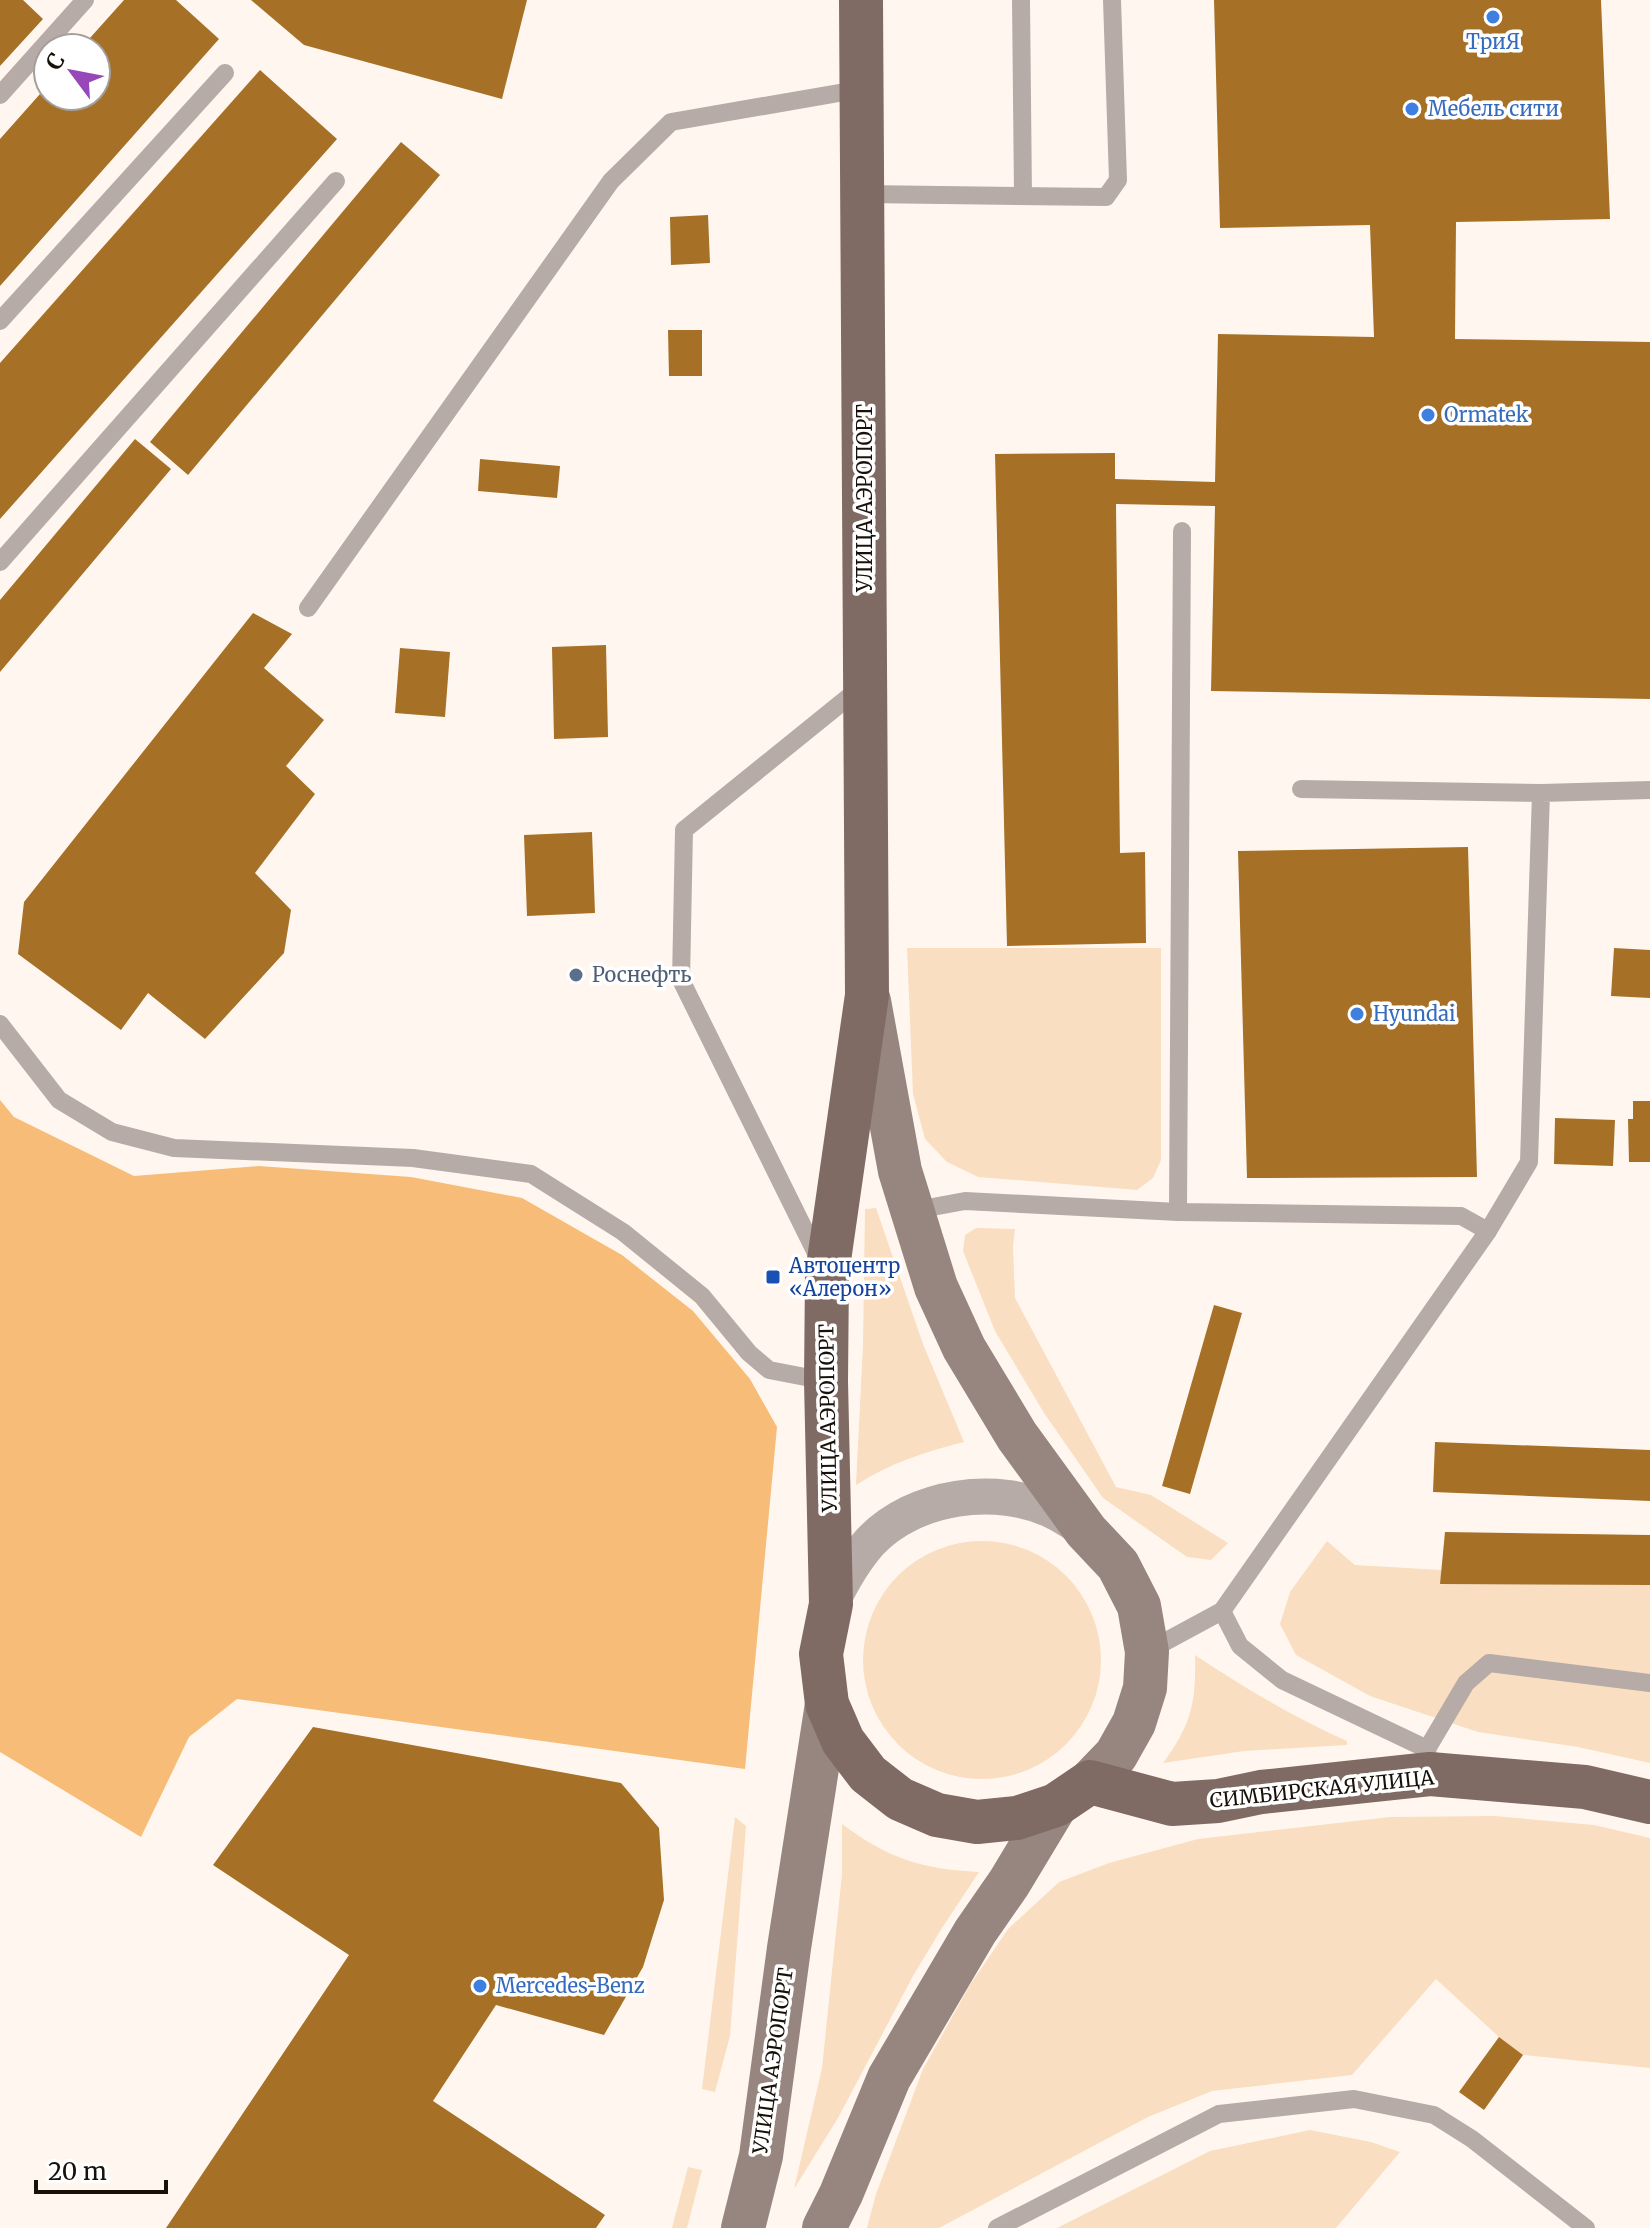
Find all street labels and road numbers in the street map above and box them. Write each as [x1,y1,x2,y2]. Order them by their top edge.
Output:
street label: УЛИЦА АЭРОПОРТ [852,404,877,593]
street label: УЛИЦА АЭРОПОРТ [813,1324,842,1513]
street label: СИМБИРСКАЯ УЛИЦА [1209,1764,1436,1813]
street label: УЛИЦА АЭРОПОРТ [747,1966,798,2157]

